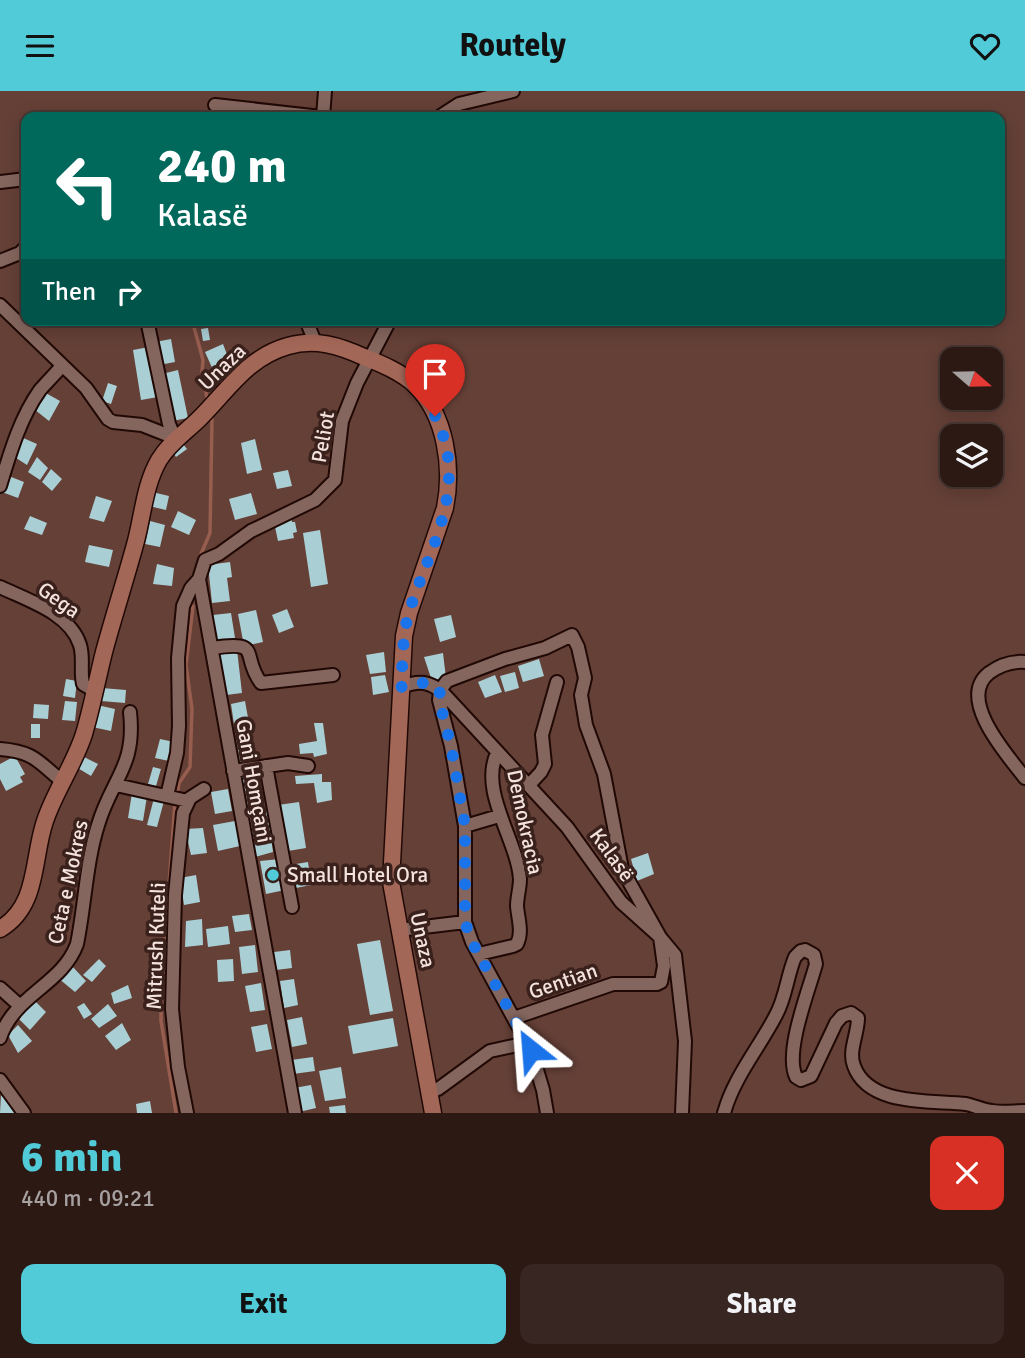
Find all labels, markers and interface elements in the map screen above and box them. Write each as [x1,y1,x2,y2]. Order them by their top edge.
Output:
text: Routely [459,26,566,65]
icon: menu [21,27,59,65]
icon: heart [966,27,1004,65]
text: 240 m [157,136,287,196]
icon: left [42,140,133,231]
text: Kalasë [157,196,248,235]
icon: right [110,273,148,311]
text: Then [42,276,96,308]
street label: Unaza [193,338,251,396]
pin [405,344,465,416]
north arrow [940,347,1003,409]
map controls [940,347,1003,487]
icon: arrive [416,355,454,393]
street label: Peliot [306,409,340,465]
button: layers [940,424,1003,487]
street label: Gega [33,576,85,624]
street label: Gani Homçani [230,717,278,845]
street label: Demokracia [501,767,549,877]
street label: Ceta e Mokres [42,818,94,946]
street label: Kalasë [584,823,640,887]
place label: Small Hotel Ora [287,862,428,888]
marker: Small Hotel Ora [265,867,281,883]
street label: Mitrush Kuteli [141,882,171,1010]
street label: Unaza [404,910,442,970]
street label: Gentian [525,957,601,1005]
position arrow [494,1013,568,1087]
text: 6 min [21,1132,122,1183]
button: close [930,1136,1004,1210]
text: 440 m · 09:21 [21,1184,155,1213]
button: Exit [21,1264,506,1344]
button: Share [520,1264,1004,1344]

